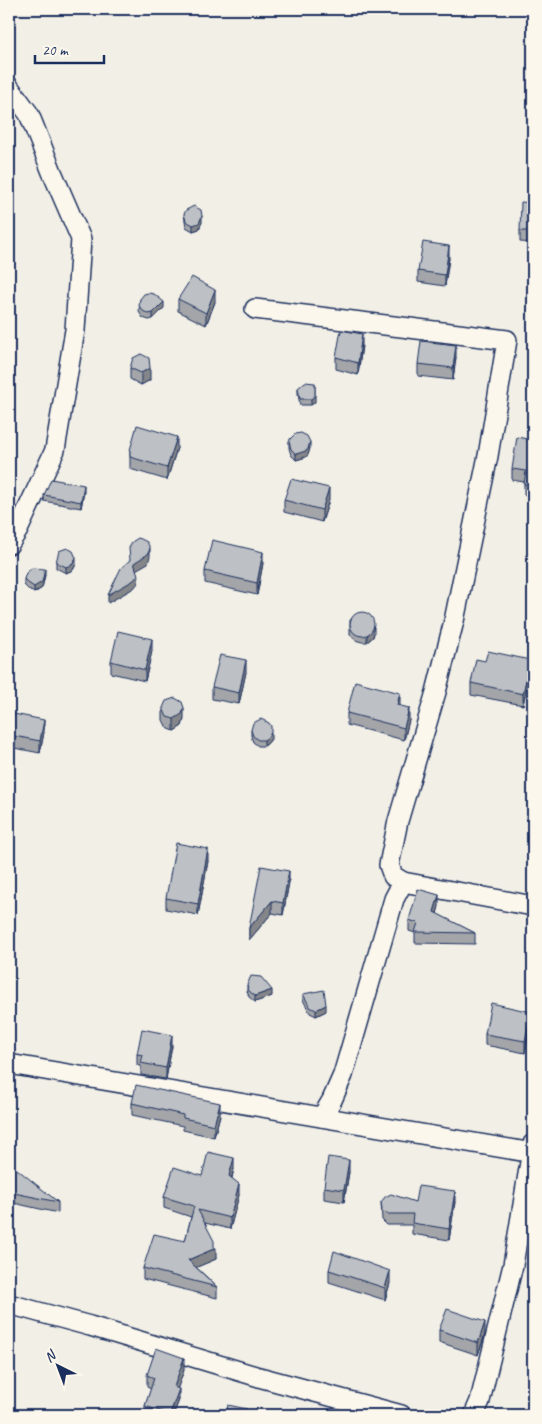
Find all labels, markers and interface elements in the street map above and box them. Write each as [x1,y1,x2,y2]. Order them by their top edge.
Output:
scale bar [35,32,104,64]
text: 20 m [42,41,69,60]
north arrow [32,1342,82,1392]
text: N [41,1346,60,1366]

